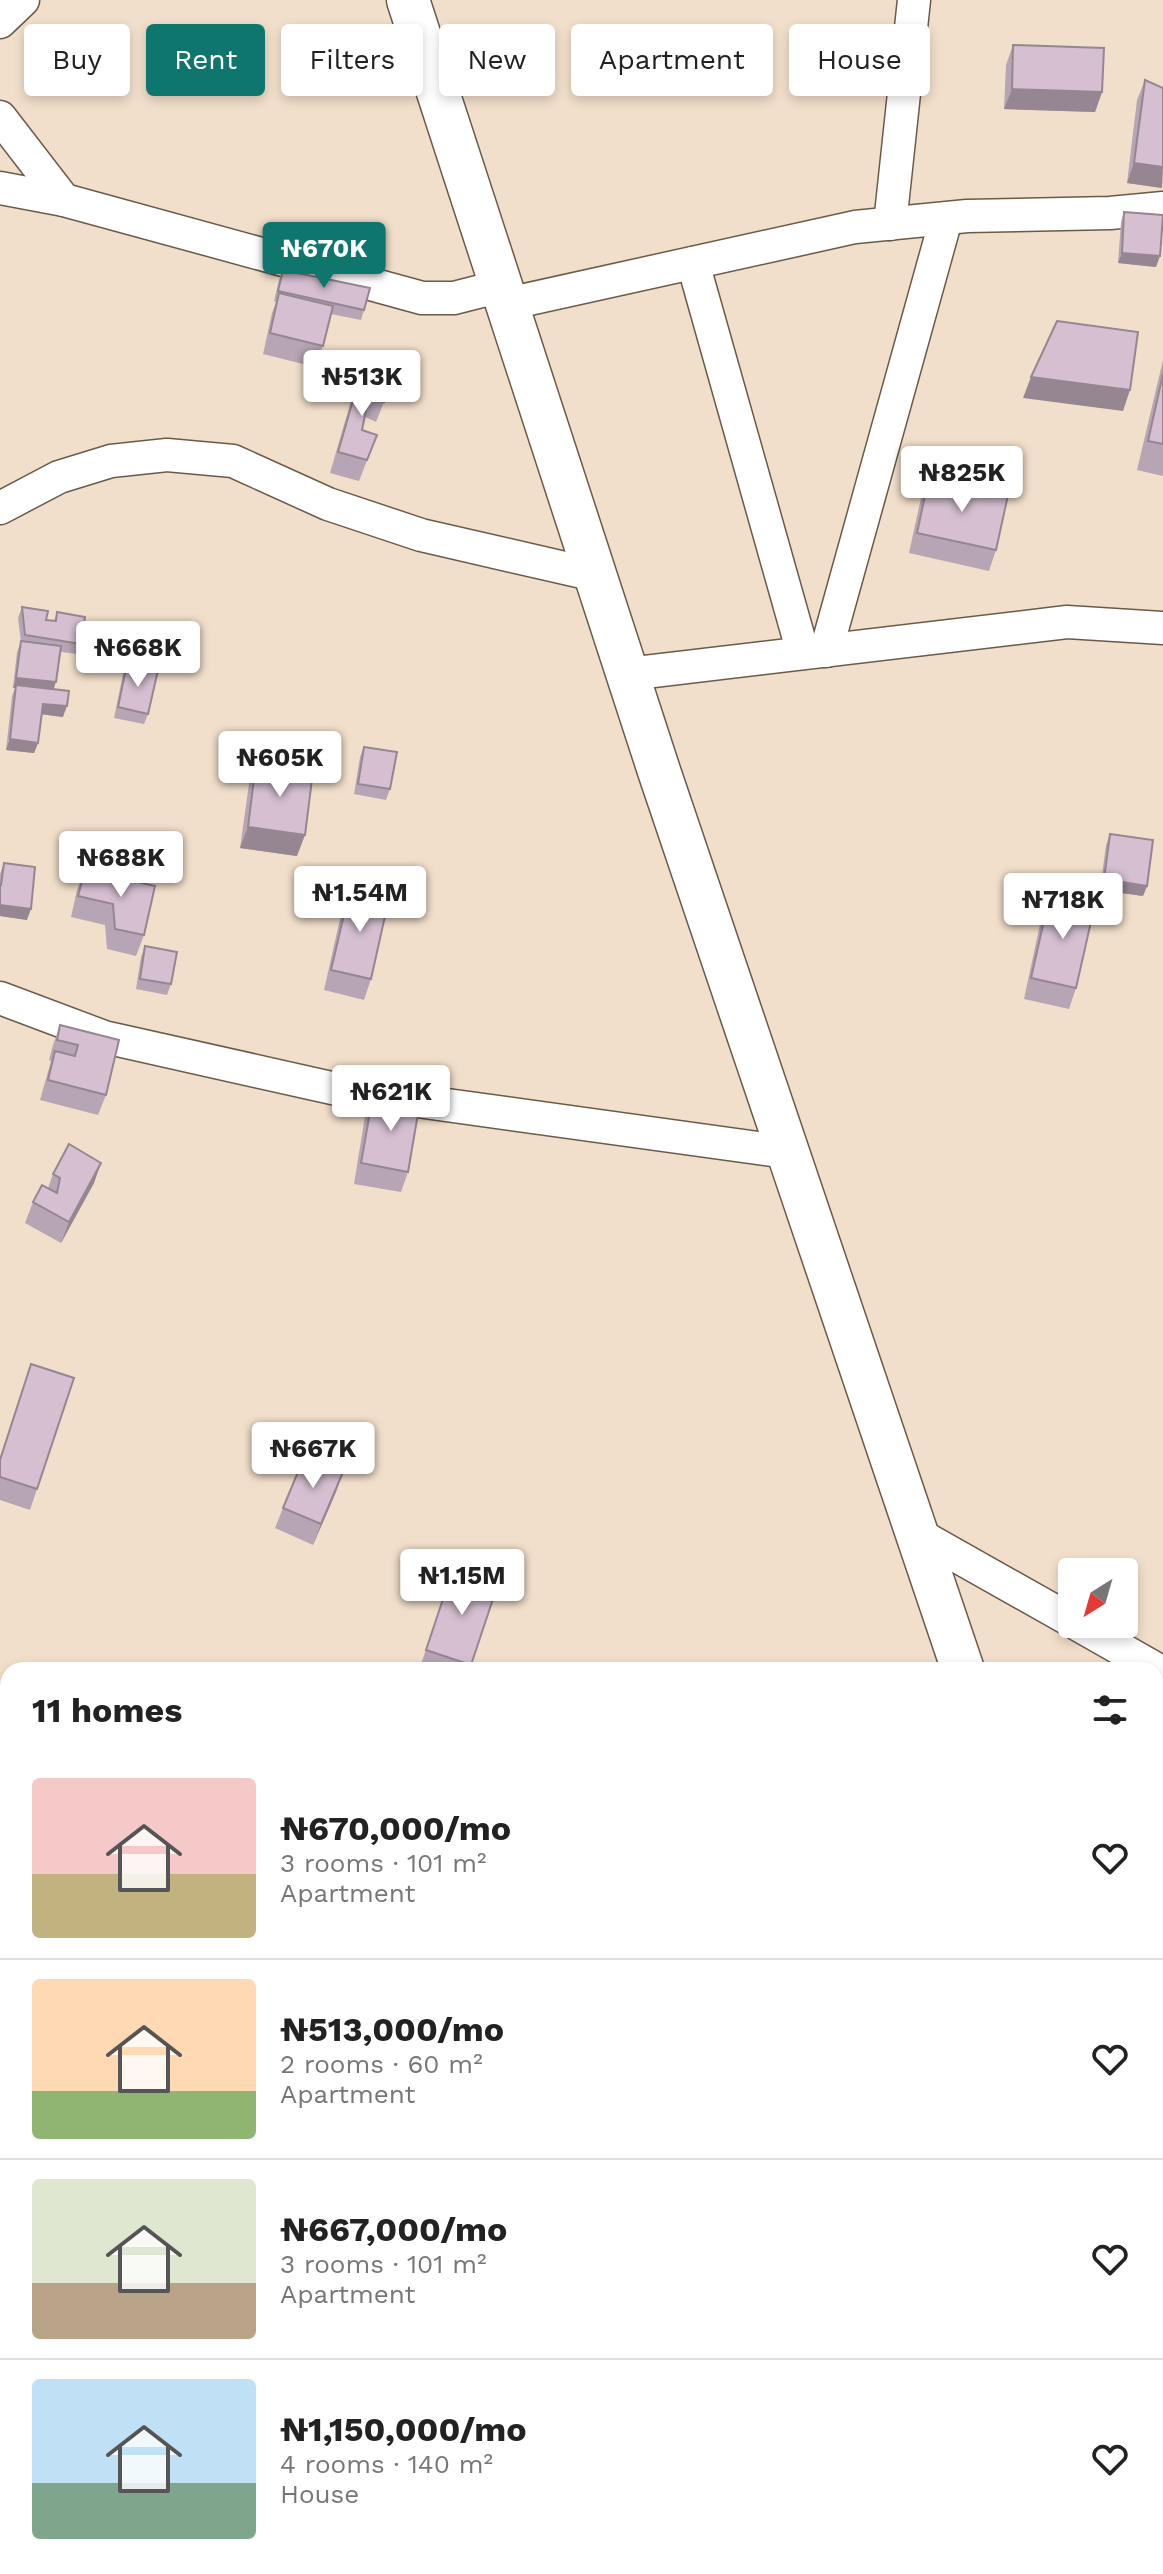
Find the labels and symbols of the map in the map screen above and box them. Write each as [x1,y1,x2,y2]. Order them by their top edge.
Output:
pin: ₦670K [268,222,380,290]
pin: ₦513K [306,350,418,418]
pin: ₦825K [906,446,1018,514]
pin: ₦668K [82,621,194,689]
pin: ₦605K [224,731,336,799]
pin: ₦688K [65,831,177,899]
pin: ₦1.54M [295,866,425,934]
pin: ₦718K [1007,873,1119,941]
pin: ₦621K [335,1065,447,1133]
pin: ₦667K [257,1422,369,1490]
pin: ₦1.15M [397,1549,527,1617]
north arrow [1058,1558,1138,1638]

